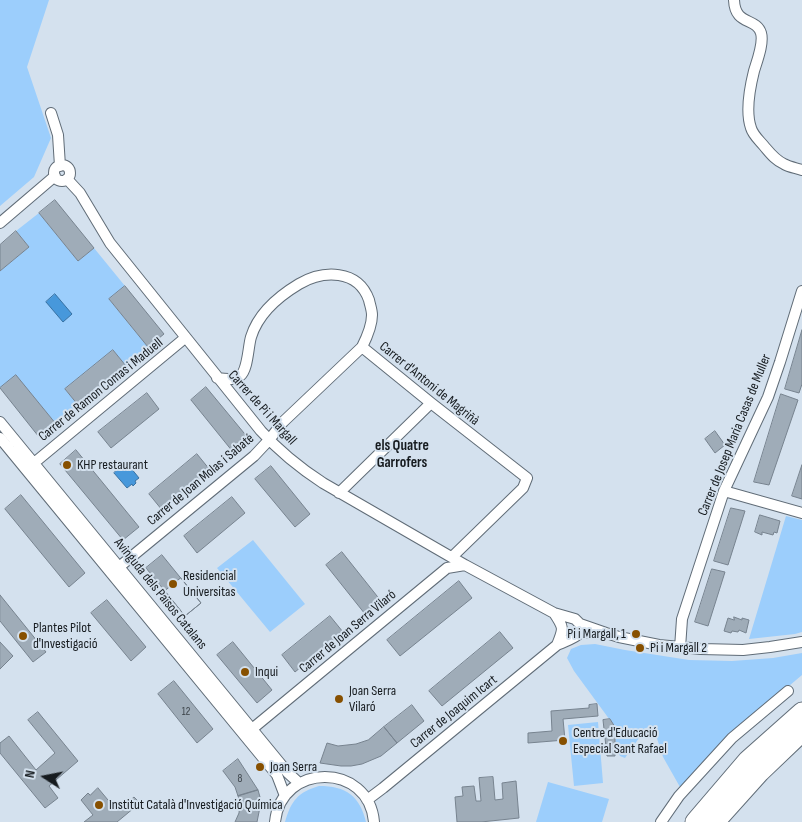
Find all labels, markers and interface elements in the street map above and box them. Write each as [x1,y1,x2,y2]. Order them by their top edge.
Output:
street label: Carrer de Ramon Comas i Maduell [35,335,167,445]
street label: Carrer d'Antoni de Magriñà [376,339,482,429]
street label: Carrer de Josep Maria Casas de Muller [695,352,775,518]
street label: Carrer de Pi i Margall [224,367,300,449]
street label: Carrer de Joan Molas i Sabaté [144,430,258,530]
district label: els Quatre Garrofers [375,437,429,472]
place label: KHP restaurant [77,457,148,473]
marker: KHP restaurant [61,459,73,471]
street label: Avinguda dels Països Catalans [110,535,210,653]
place label: Residencial Universitas [183,568,236,600]
marker: Residencial Universitas [167,578,179,590]
street label: Carrer de Joan Serra Vilaró [296,587,400,677]
place label: Plantes Pilot d'Investigació [33,620,97,652]
place label: Pi i Margall, 1 [567,626,626,642]
marker: Pi i Margall, 1 [630,628,642,640]
marker: Plantes Pilot d'Investigació [17,630,29,642]
place label: Pi i Margall 2 [650,640,707,656]
marker: Pi i Margall 2 [634,642,646,654]
place label: Inqui [255,664,278,680]
marker: Inqui [239,666,251,678]
street label: Carrer de Joaquim Icart [407,672,501,752]
place label: Joan Serra Vilaró [349,683,396,716]
marker: Joan Serra Vilaró [333,693,345,705]
house number: 12 [182,705,190,719]
place label: Centre d'Educació Especial Sant Rafael [573,725,667,758]
marker: Centre d'Educació Especial Sant Rafael [557,735,569,747]
north arrow [20,752,70,802]
place label: Joan Serra [270,759,317,775]
marker: Joan Serra [254,761,266,773]
text: N [21,769,39,779]
house number: 8 [238,772,242,786]
place label: Institut Català d'Investigació Química [109,797,283,813]
marker: Institut Català d'Investigació Química [93,799,105,811]

